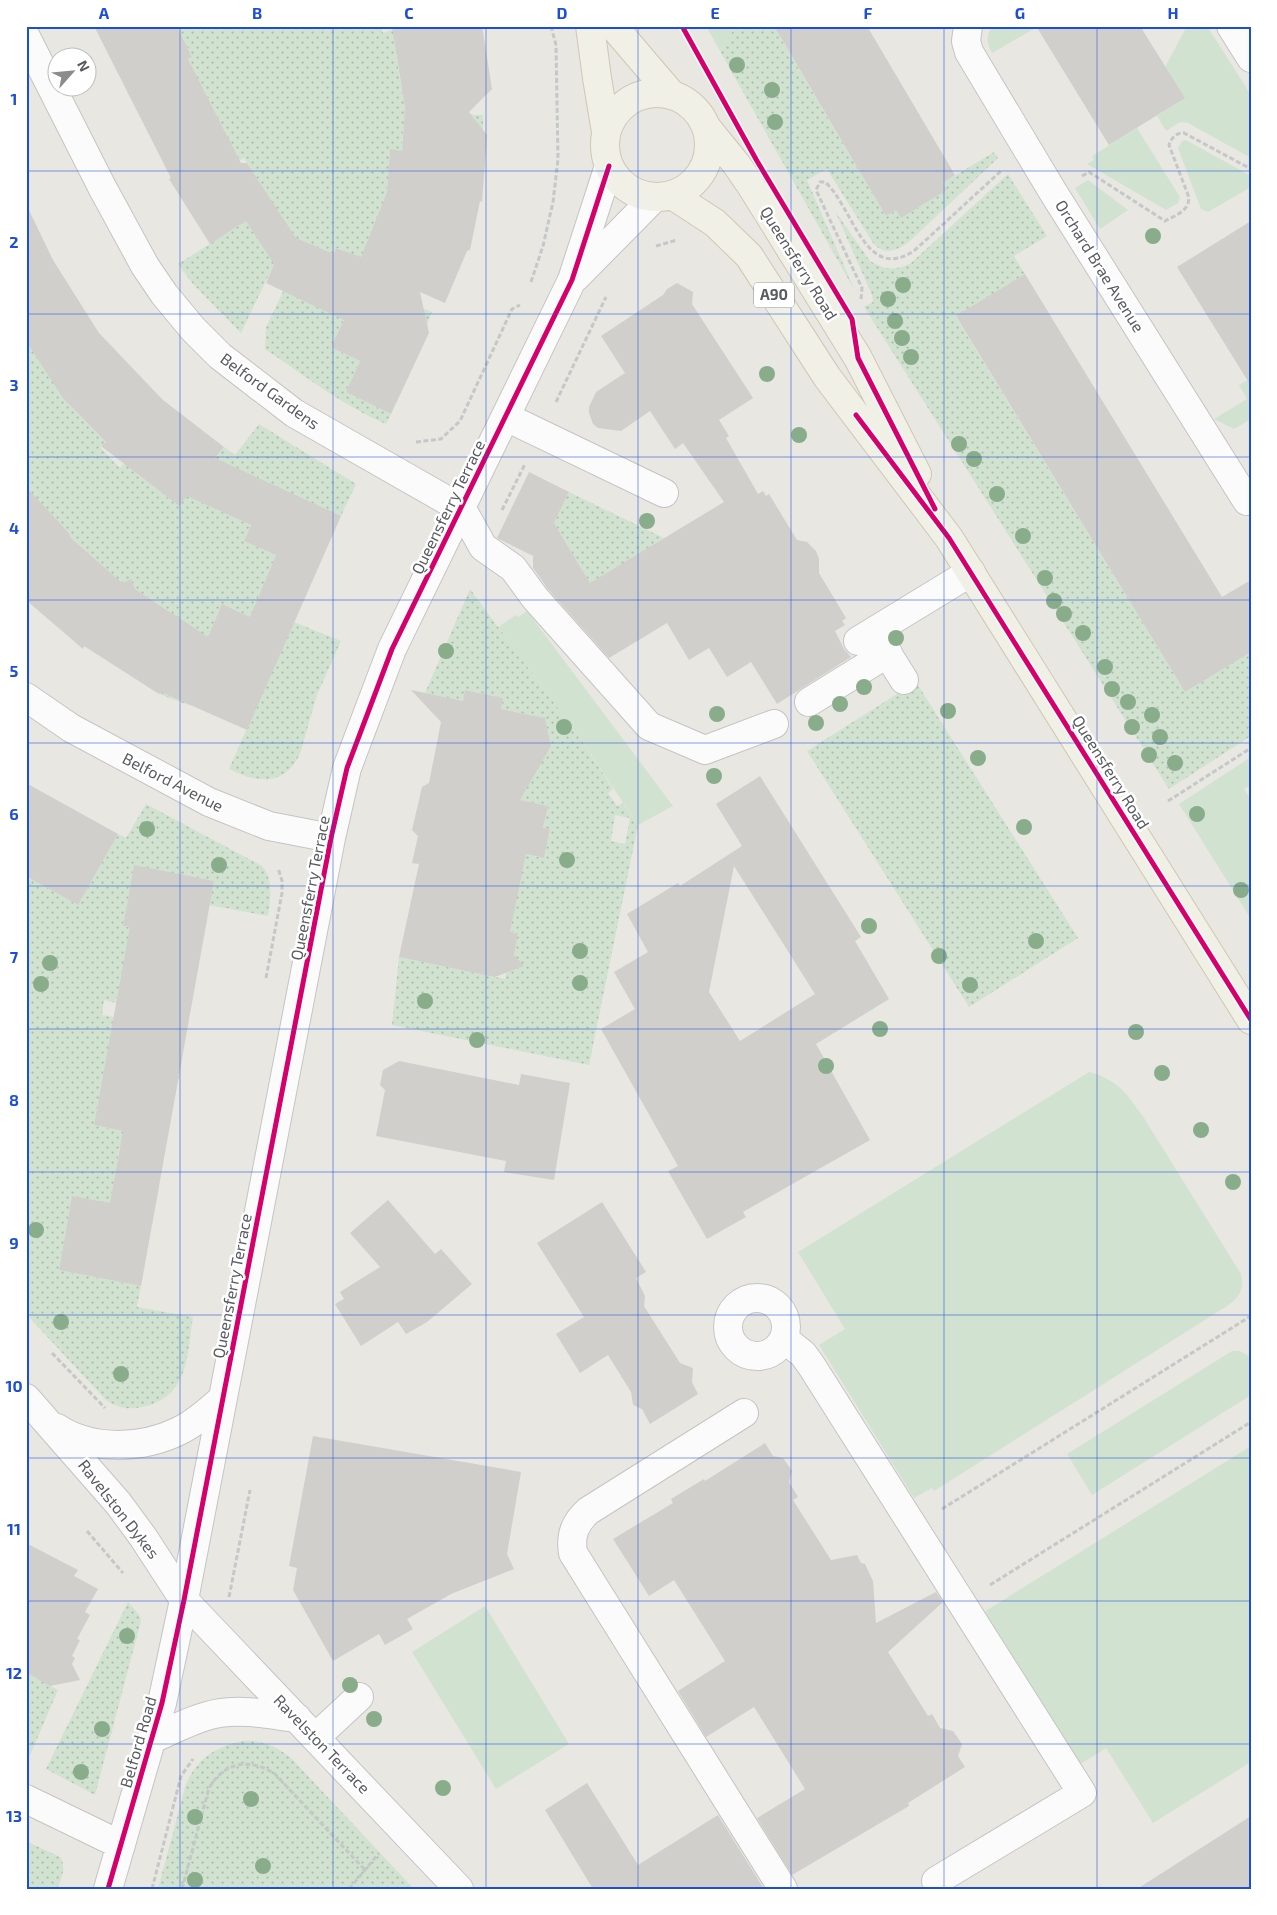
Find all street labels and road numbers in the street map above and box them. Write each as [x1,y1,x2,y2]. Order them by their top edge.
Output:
street label: Orchard Brae Avenue [1052,196,1149,335]
street label: Queensferry Road [756,202,842,324]
road number: A90 [754,282,794,308]
street label: Belford Gardens [217,348,323,433]
street label: Queensferry Terrace [407,436,489,578]
street label: Queensferry Road [1068,711,1154,833]
street label: Belford Avenue [120,748,227,815]
street label: Queensferry Terrace [286,814,334,962]
street label: Queensferry Terrace [208,1212,256,1360]
street label: Ravelston Dykes [75,1455,164,1562]
street label: Ravelston Terrace [270,1690,374,1797]
street label: Belford Road [115,1694,160,1790]

